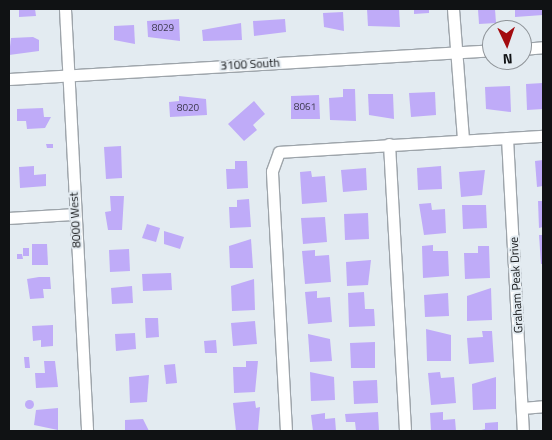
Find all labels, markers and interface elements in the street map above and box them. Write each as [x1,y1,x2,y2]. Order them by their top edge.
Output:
north arrow [482,20,532,70]
house number: 8029 [152,22,174,34]
text: N [502,49,513,70]
street label: 3100 South [220,55,280,73]
house number: 8061 [294,101,316,113]
house number: 8020 [177,102,199,114]
street label: 8000 West [66,192,84,248]
street label: Graham Peak Drive [506,236,526,334]

